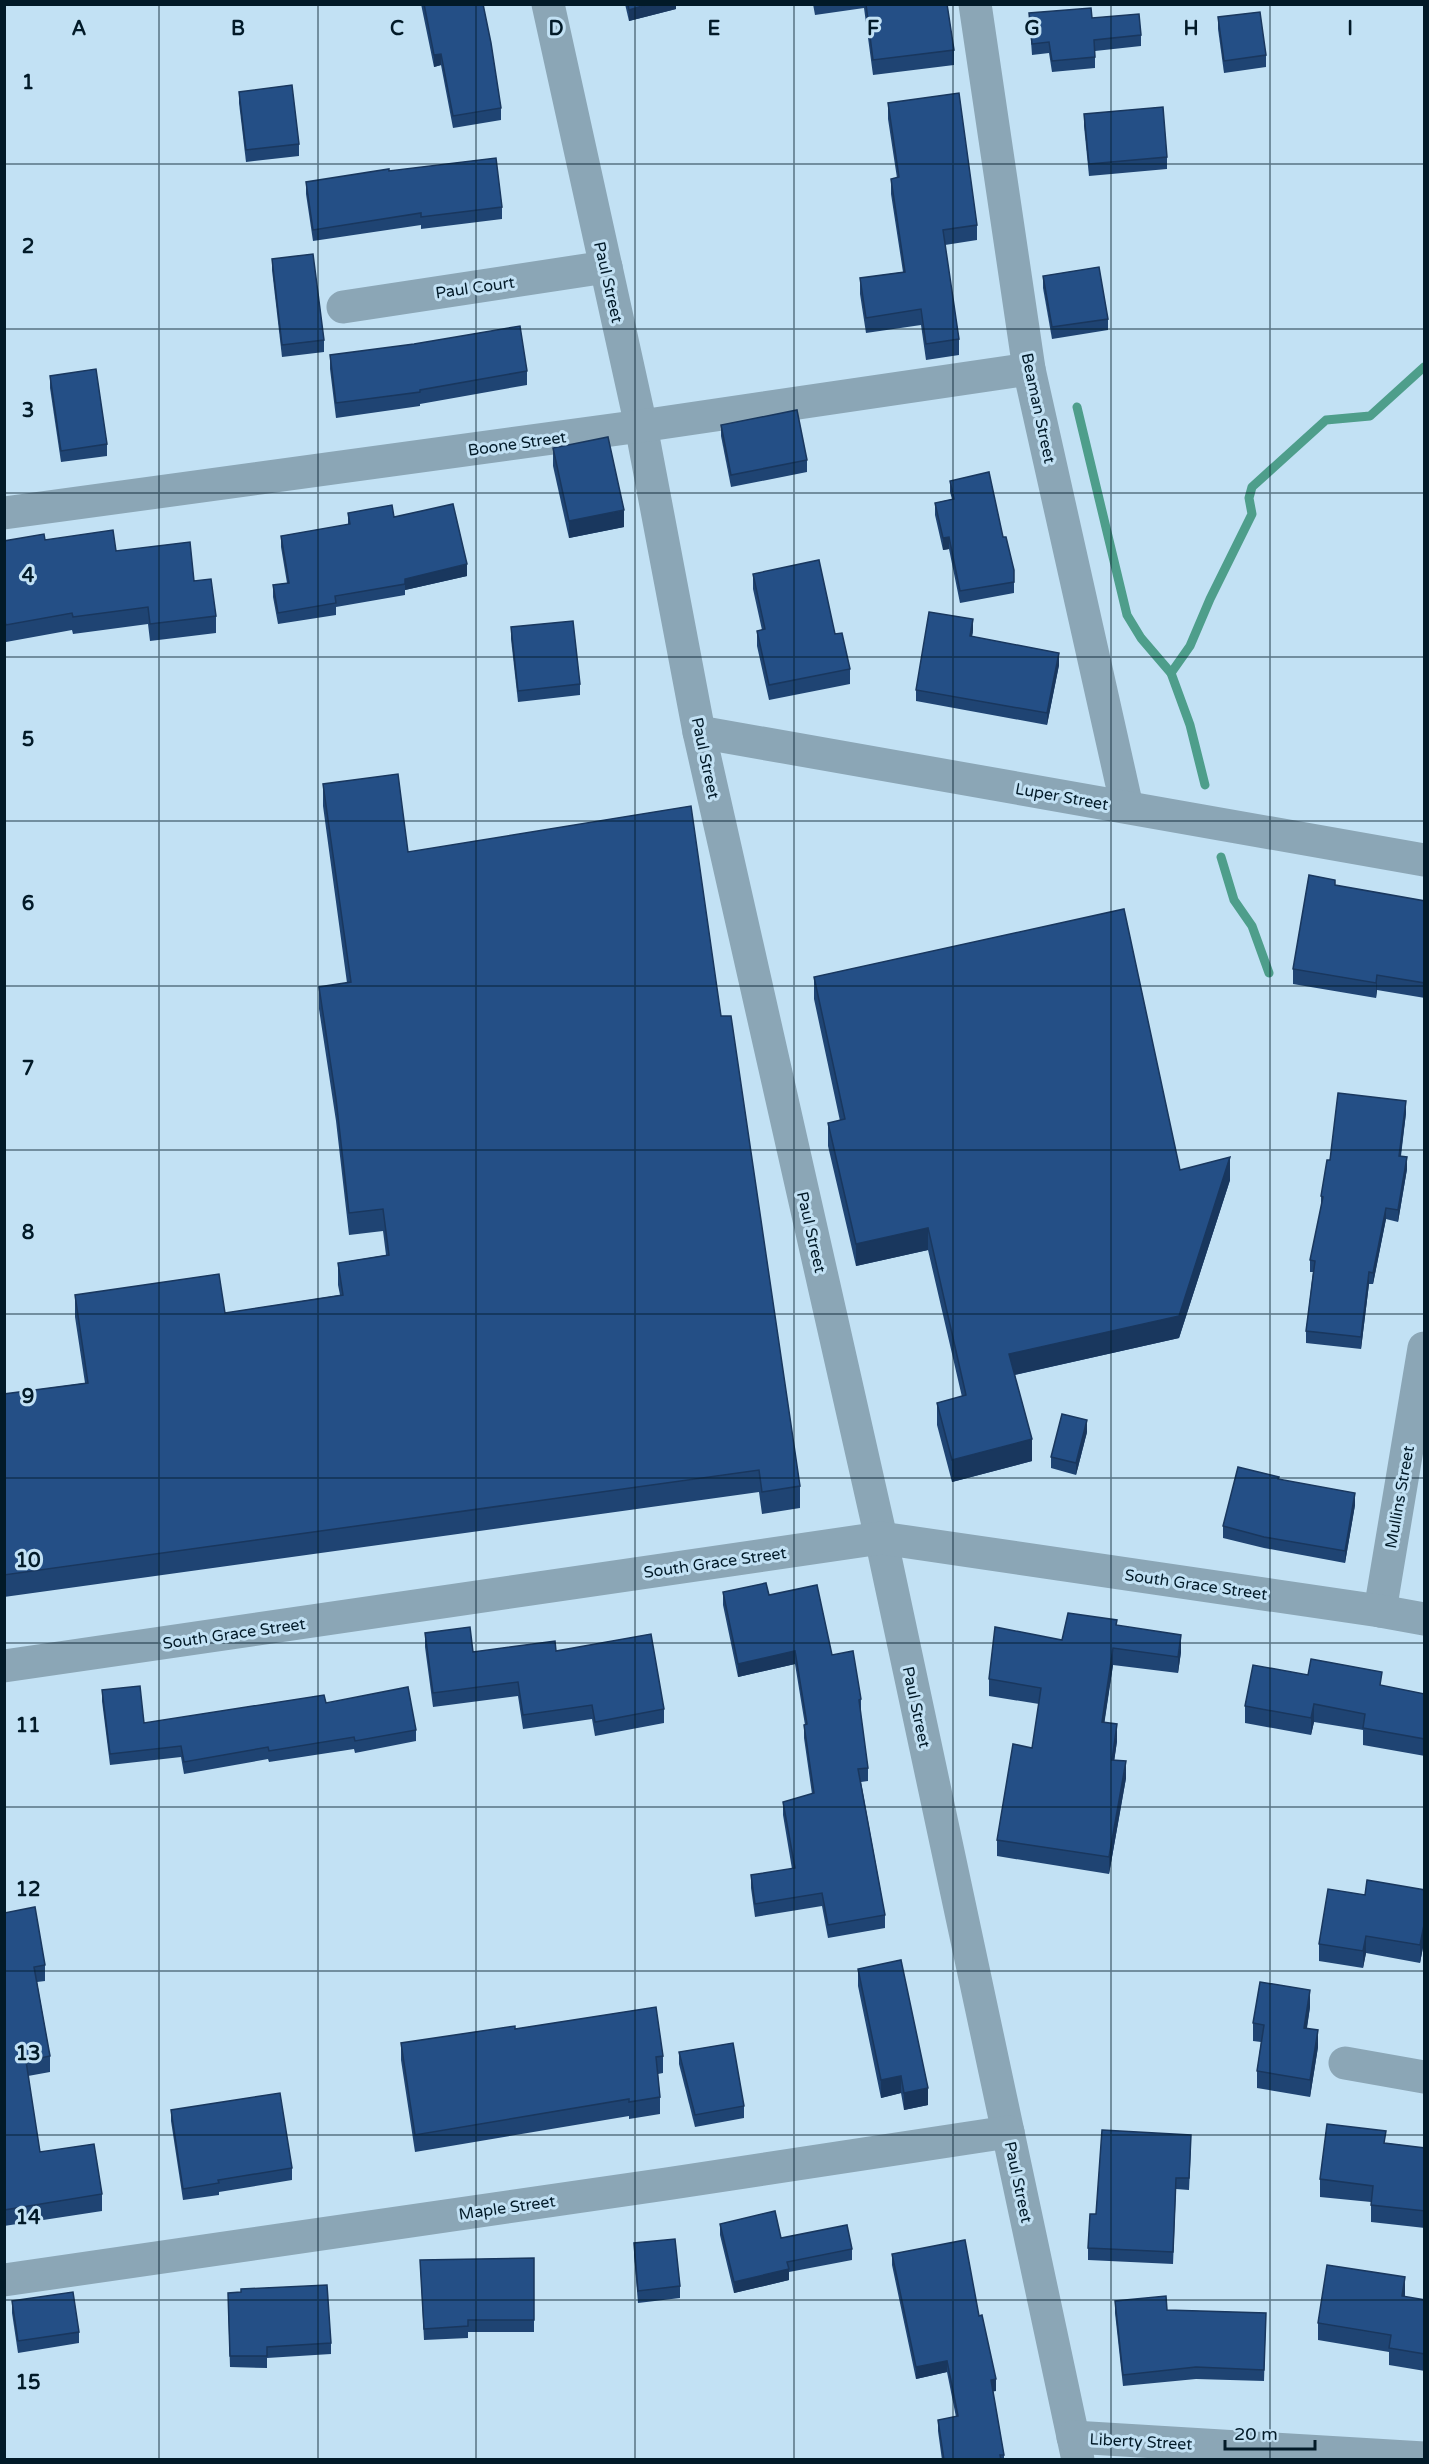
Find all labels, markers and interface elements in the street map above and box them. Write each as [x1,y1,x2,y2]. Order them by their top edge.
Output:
text: A [72,17,87,41]
text: B [231,17,245,41]
text: C [390,17,404,41]
text: D [548,17,564,41]
text: E [708,17,721,41]
text: F [867,17,879,41]
text: G [1024,17,1040,41]
text: H [1183,17,1199,41]
text: I [1347,17,1353,41]
text: 1 [22,71,34,95]
text: 2 [22,235,34,259]
street label: Paul Street [589,240,627,325]
street label: Paul Court [434,273,516,303]
street label: Beaman Street [1017,351,1059,465]
text: 3 [22,399,34,423]
street label: Boone Street [467,427,568,461]
text: 4 [22,564,35,588]
street label: Paul Street [687,716,723,801]
text: 5 [22,728,34,752]
street label: Luper Street [1014,779,1110,815]
text: 6 [22,892,34,916]
text: 7 [22,1057,34,1081]
street label: Paul Street [792,1190,830,1275]
text: 8 [22,1221,34,1245]
text: 9 [22,1385,34,1409]
street label: Mullins Street [1381,1444,1419,1550]
street label: South Grace Street [642,1543,788,1583]
text: 10 [15,1549,41,1573]
street label: South Grace Street [1123,1565,1269,1605]
street label: South Grace Street [161,1614,307,1654]
street label: Paul Street [898,1665,934,1750]
text: 11 [15,1714,41,1738]
text: 12 [15,1878,41,1902]
text: 13 [15,2042,41,2066]
street label: Paul Street [1000,2140,1036,2225]
street label: Maple Street [457,2191,557,2225]
text: 14 [15,2206,41,2230]
text: 15 [15,2371,41,2395]
scale bar [1225,2413,1315,2451]
text: 20 m [1234,2423,1278,2445]
street label: Liberty Street [1089,2429,1193,2455]

